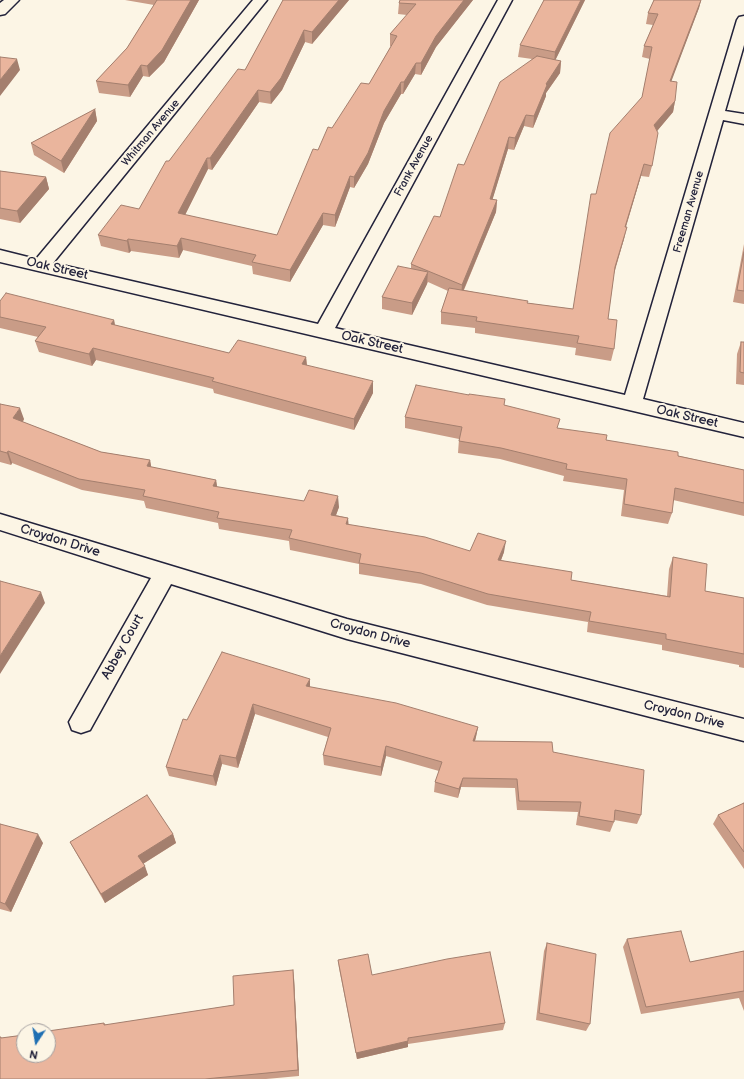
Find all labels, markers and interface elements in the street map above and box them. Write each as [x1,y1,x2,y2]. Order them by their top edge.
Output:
street label: Whitman Avenue [119,97,183,169]
street label: Frank Avenue [392,133,436,199]
street label: Freeman Avenue [671,169,707,255]
street label: Oak Street [25,254,89,284]
street label: Oak Street [340,328,404,358]
street label: Oak Street [655,402,719,432]
street label: Croydon Drive [18,521,102,561]
street label: Abbey Court [99,612,147,682]
street label: Croydon Drive [328,616,412,652]
street label: Croydon Drive [642,697,726,733]
north arrow [16,1023,56,1063]
text: N [28,1047,39,1061]

